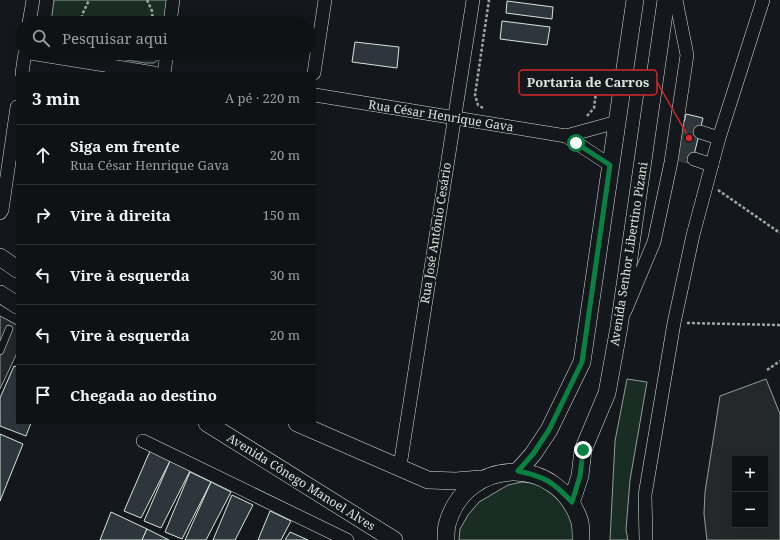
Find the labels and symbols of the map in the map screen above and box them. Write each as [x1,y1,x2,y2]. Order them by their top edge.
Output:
callout: Portaria de Carros [519,70,657,95]
text: Portaria de Carros [527,73,649,91]
street label: Rua César Henrique Gava [367,96,515,135]
route start [567,134,585,152]
street label: Rua José Antônio Cesário [416,161,455,305]
street label: Avenida Senhor Libertino Pizani [606,161,651,347]
street label: Avenida Cônego Manoel Alves [224,429,379,534]
route end [574,441,592,459]

